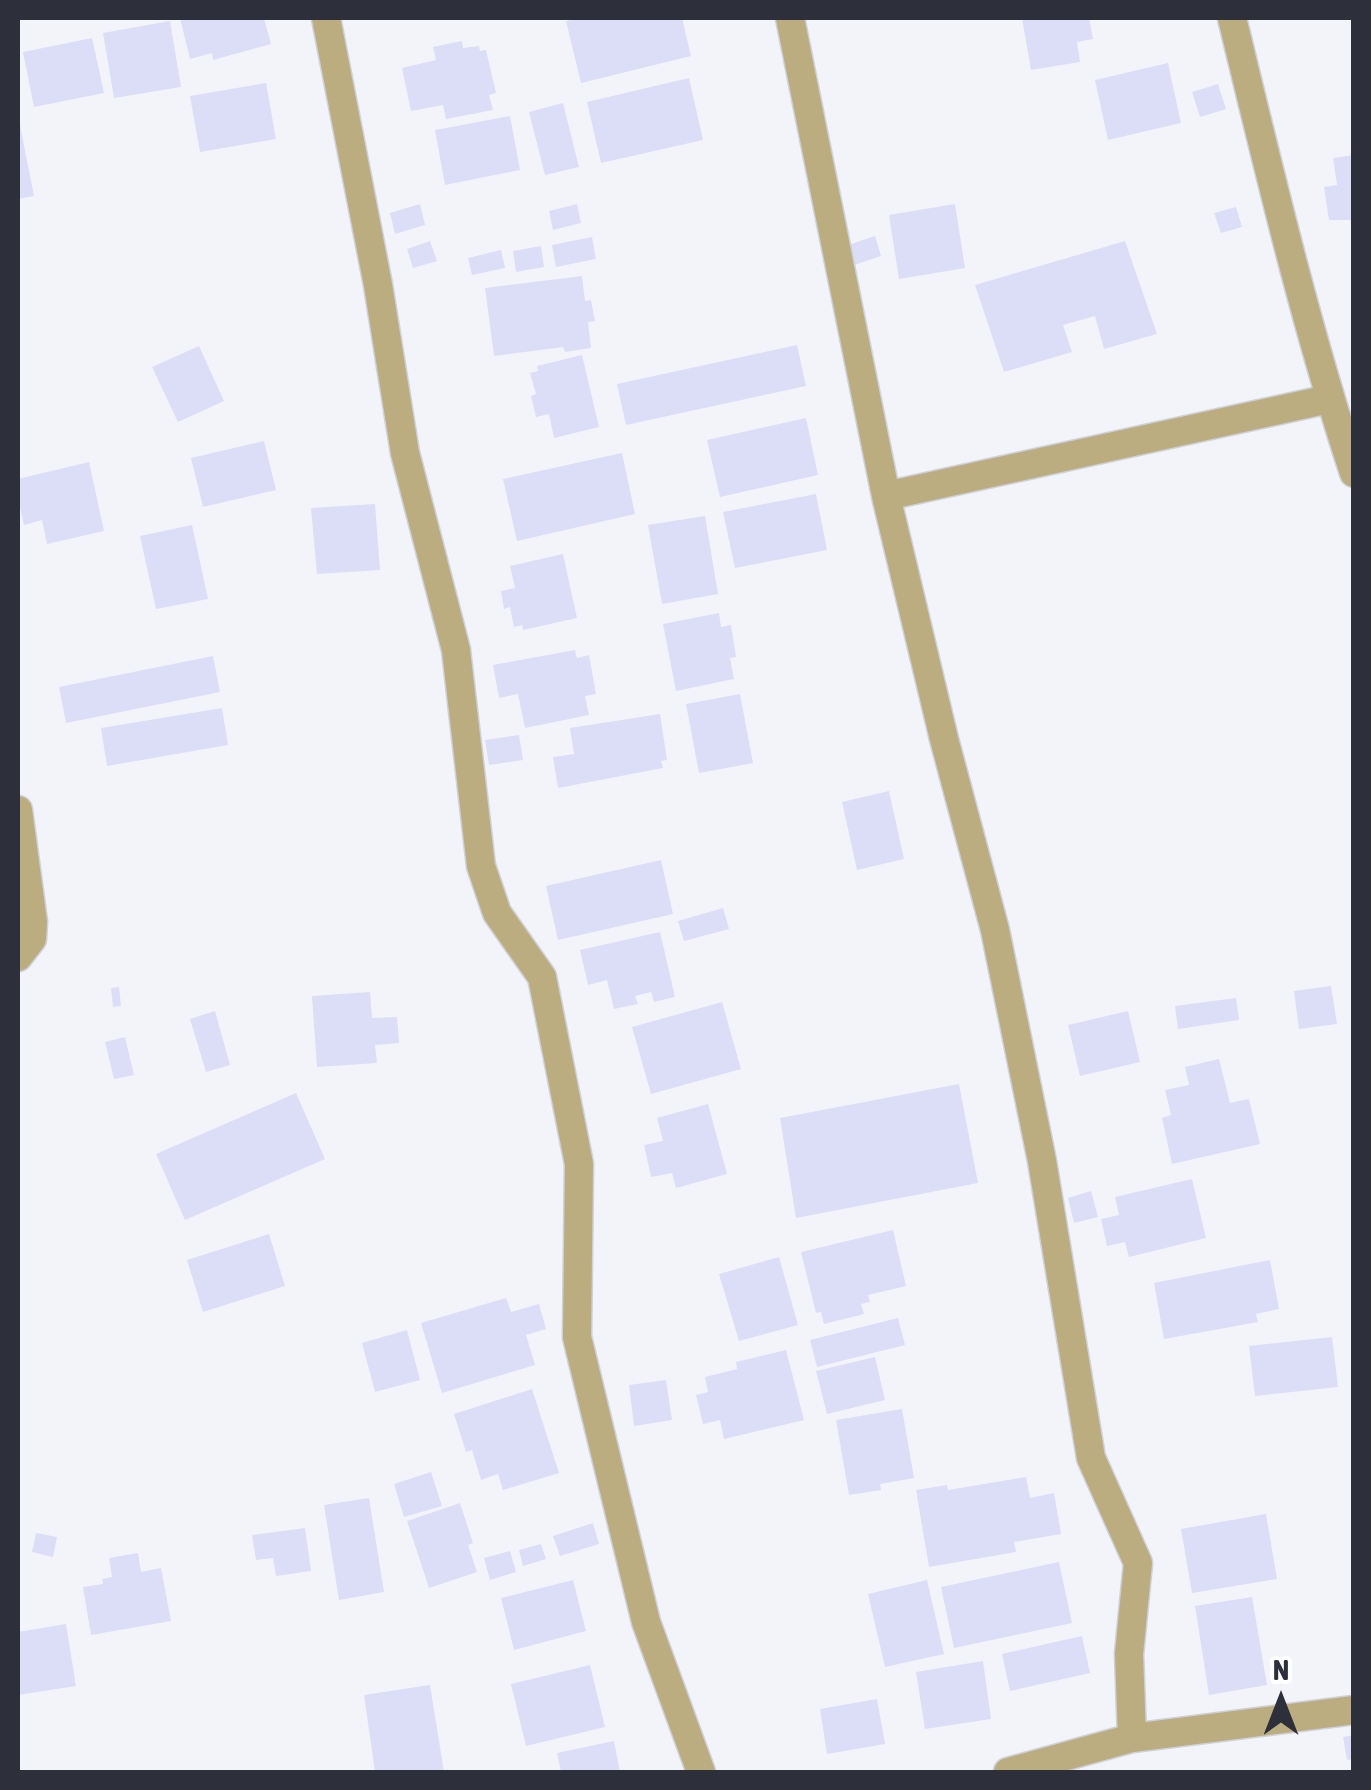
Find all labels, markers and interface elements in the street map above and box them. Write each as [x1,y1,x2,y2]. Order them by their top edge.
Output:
north arrow [1231,1650,1331,1750]
text: N [1273,1654,1289,1686]

